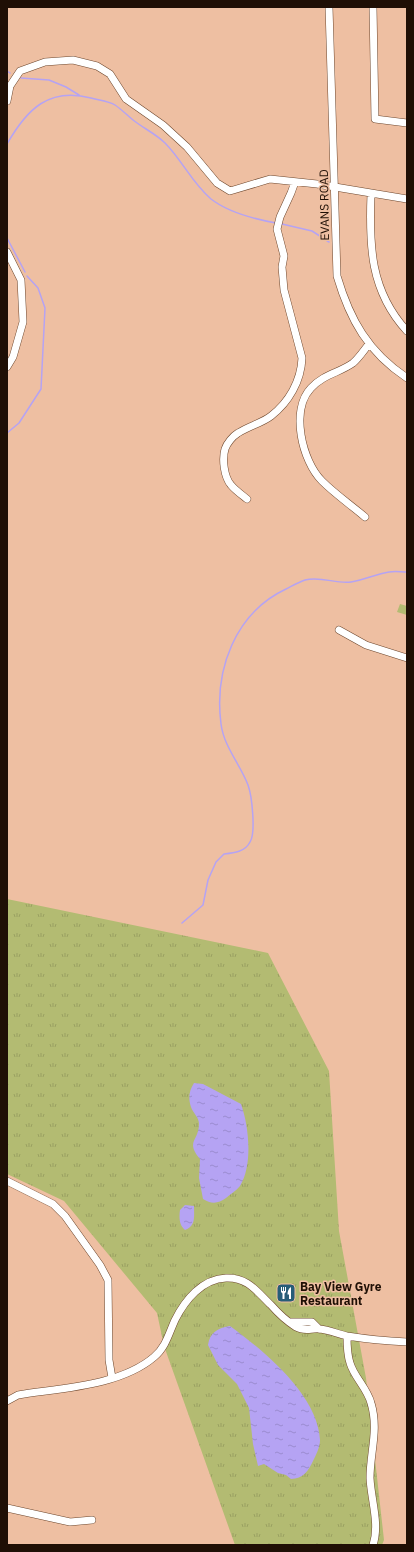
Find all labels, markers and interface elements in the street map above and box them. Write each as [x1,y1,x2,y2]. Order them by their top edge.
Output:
street label: EVANS ROAD [316,169,332,241]
place label: Bay View Gyre Restaurant [300,1279,382,1308]
restaurant icon: Bay View Gyre Restaurant [275,1282,297,1304]

